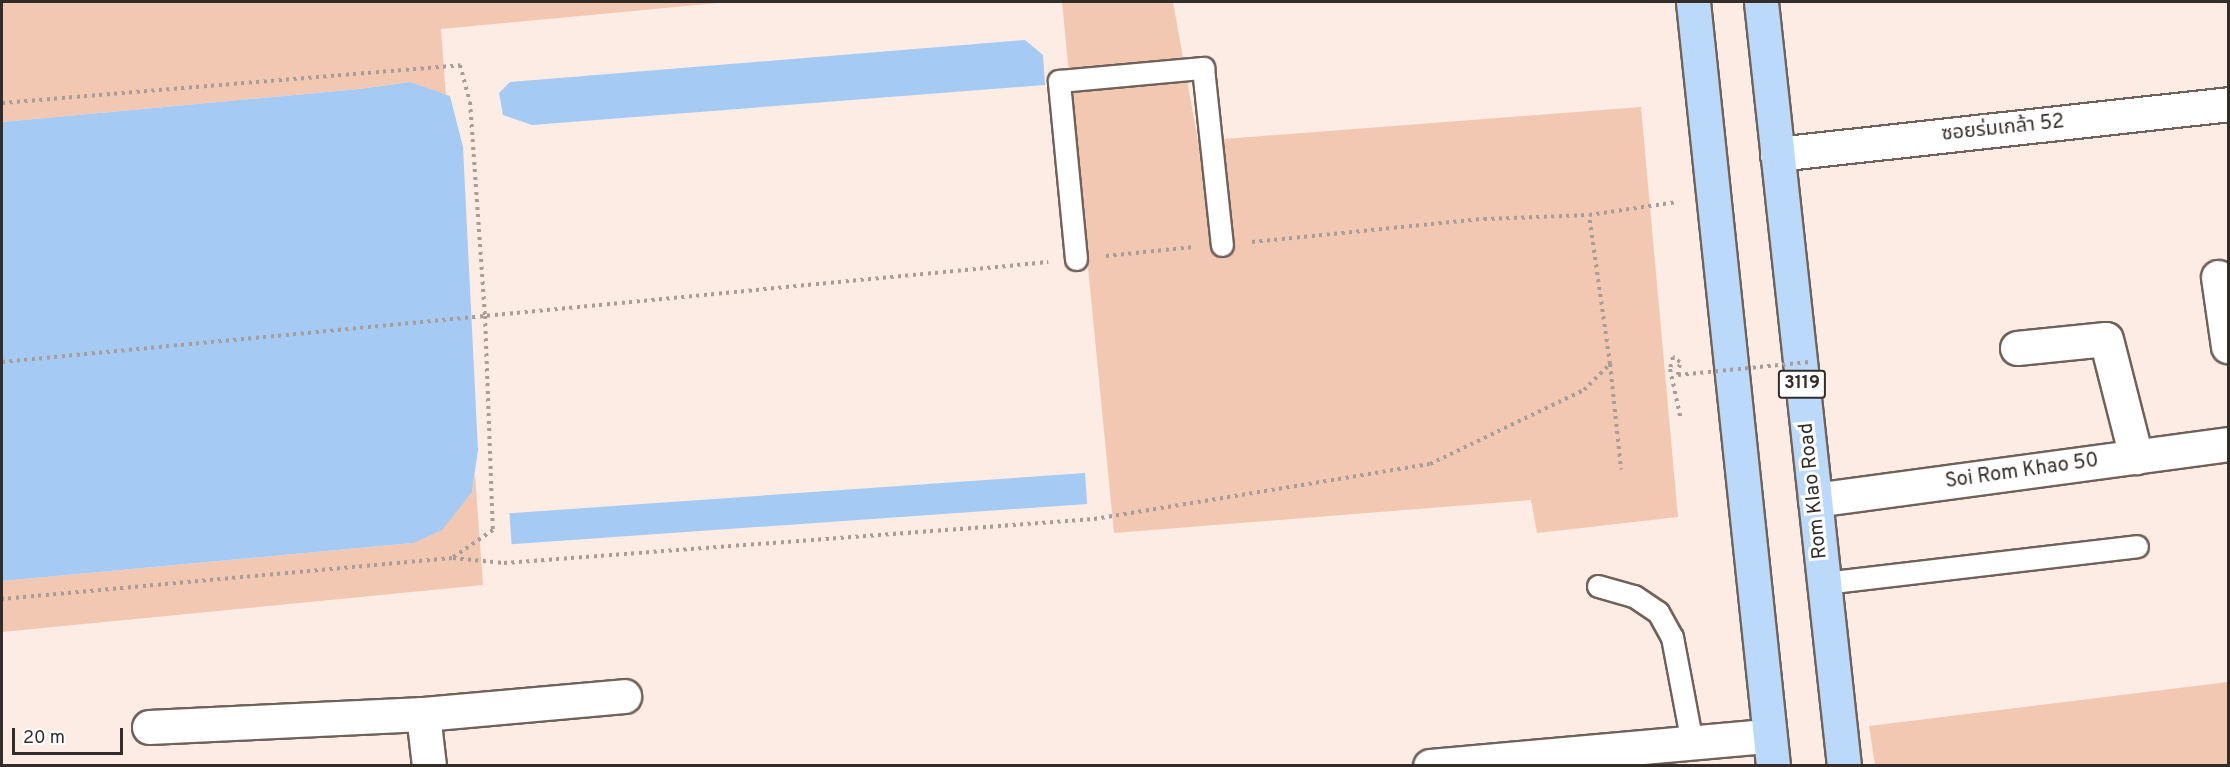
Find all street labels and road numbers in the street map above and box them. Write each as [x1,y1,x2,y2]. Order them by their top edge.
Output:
street label: ซอยร่มเกล้า 52 [1940,111,2066,147]
road number: 3119 [1776,369,1828,399]
street label: Rom Klao Road [1795,422,1833,560]
street label: Soi Rom Khao 50 [1944,449,2100,495]

